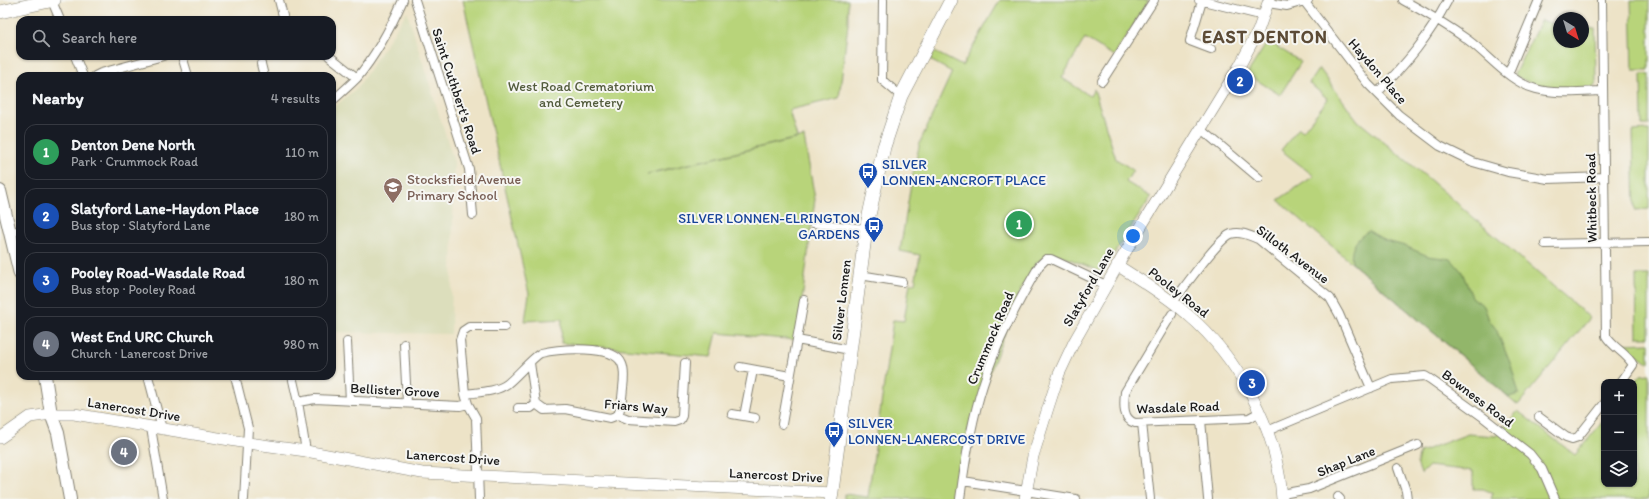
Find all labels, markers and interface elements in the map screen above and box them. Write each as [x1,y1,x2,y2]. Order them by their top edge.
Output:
north arrow [1553,12,1589,48]
search box [16,16,336,60]
street label: Saint Cuthbert's Road [428,26,485,157]
district label: EAST DENTON [1202,26,1328,48]
icon: search [30,27,52,49]
text: Search here [62,29,137,47]
street label: Haydon Place [1345,35,1411,108]
pin: 2 [1227,66,1253,96]
park label: West Road Crematorium and Cemetery [508,78,655,111]
text: Nearby [32,88,84,108]
text: 4 results [271,91,320,106]
text: Denton Dene North [71,136,195,154]
text: 1 [43,145,49,160]
text: 110 m [285,145,319,160]
street label: Whitbeck Road [1582,153,1601,243]
text: Park · Crummock Road [71,154,198,169]
place label: SILVER LONNEN-ANCROFT PLACE [882,156,1046,189]
bus stop icon: SILVER LONNEN-ANCROFT PLACE [857,161,879,189]
place label: Stocksfield Avenue Primary School [407,171,522,204]
school or university icon: Stocksfield Avenue Primary School [382,176,404,204]
text: Slatyford Lane-Haydon Place [71,200,259,218]
text: 2 [43,209,49,224]
text: 180 m [284,209,319,224]
pin: 1 [1006,209,1032,239]
place label: SILVER LONNEN-ELRINGTON GARDENS [678,210,860,243]
bus stop icon: SILVER LONNEN-ELRINGTON GARDENS [863,215,885,243]
text: Bus stop · Slatyford Lane [71,218,210,233]
street label: Silloth Avenue [1253,221,1333,288]
your location [1123,226,1143,246]
street label: Slatyford Lane [1059,244,1118,330]
street label: Silver Lonnen [828,259,855,342]
street label: Pooley Road [1145,263,1213,322]
text: Pooley Road-Wasdale Road [71,264,245,282]
text: 3 [42,273,50,288]
text: 180 m [284,273,319,288]
text: Bus stop · Pooley Road [71,282,196,297]
street label: Crummock Road [963,289,1018,387]
text: West End URC Church [71,328,213,346]
text: 4 [42,337,50,352]
text: 980 m [283,337,319,352]
text: Church · Lanercost Drive [71,346,208,361]
street label: Bowness Road [1438,366,1518,431]
pin: 3 [1239,368,1265,398]
map controls [1601,379,1637,487]
button: + [1601,379,1637,415]
street label: Bellister Grove [350,380,440,401]
street label: Lanercost Drive [86,394,182,425]
street label: Friars Way [604,395,669,418]
street label: Wasdale Road [1136,398,1220,417]
place label: SILVER LONNEN-LANERCOST DRIVE [848,415,1025,448]
button: − [1601,415,1637,451]
bus stop icon: SILVER LONNEN-LANERCOST DRIVE [823,420,845,448]
pin: 4 [111,437,137,467]
street label: Shap Lane [1315,442,1378,481]
street label: Lanercost Drive [405,446,501,469]
button: layers [1601,451,1637,487]
street label: Lanercost Drive [729,465,824,486]

